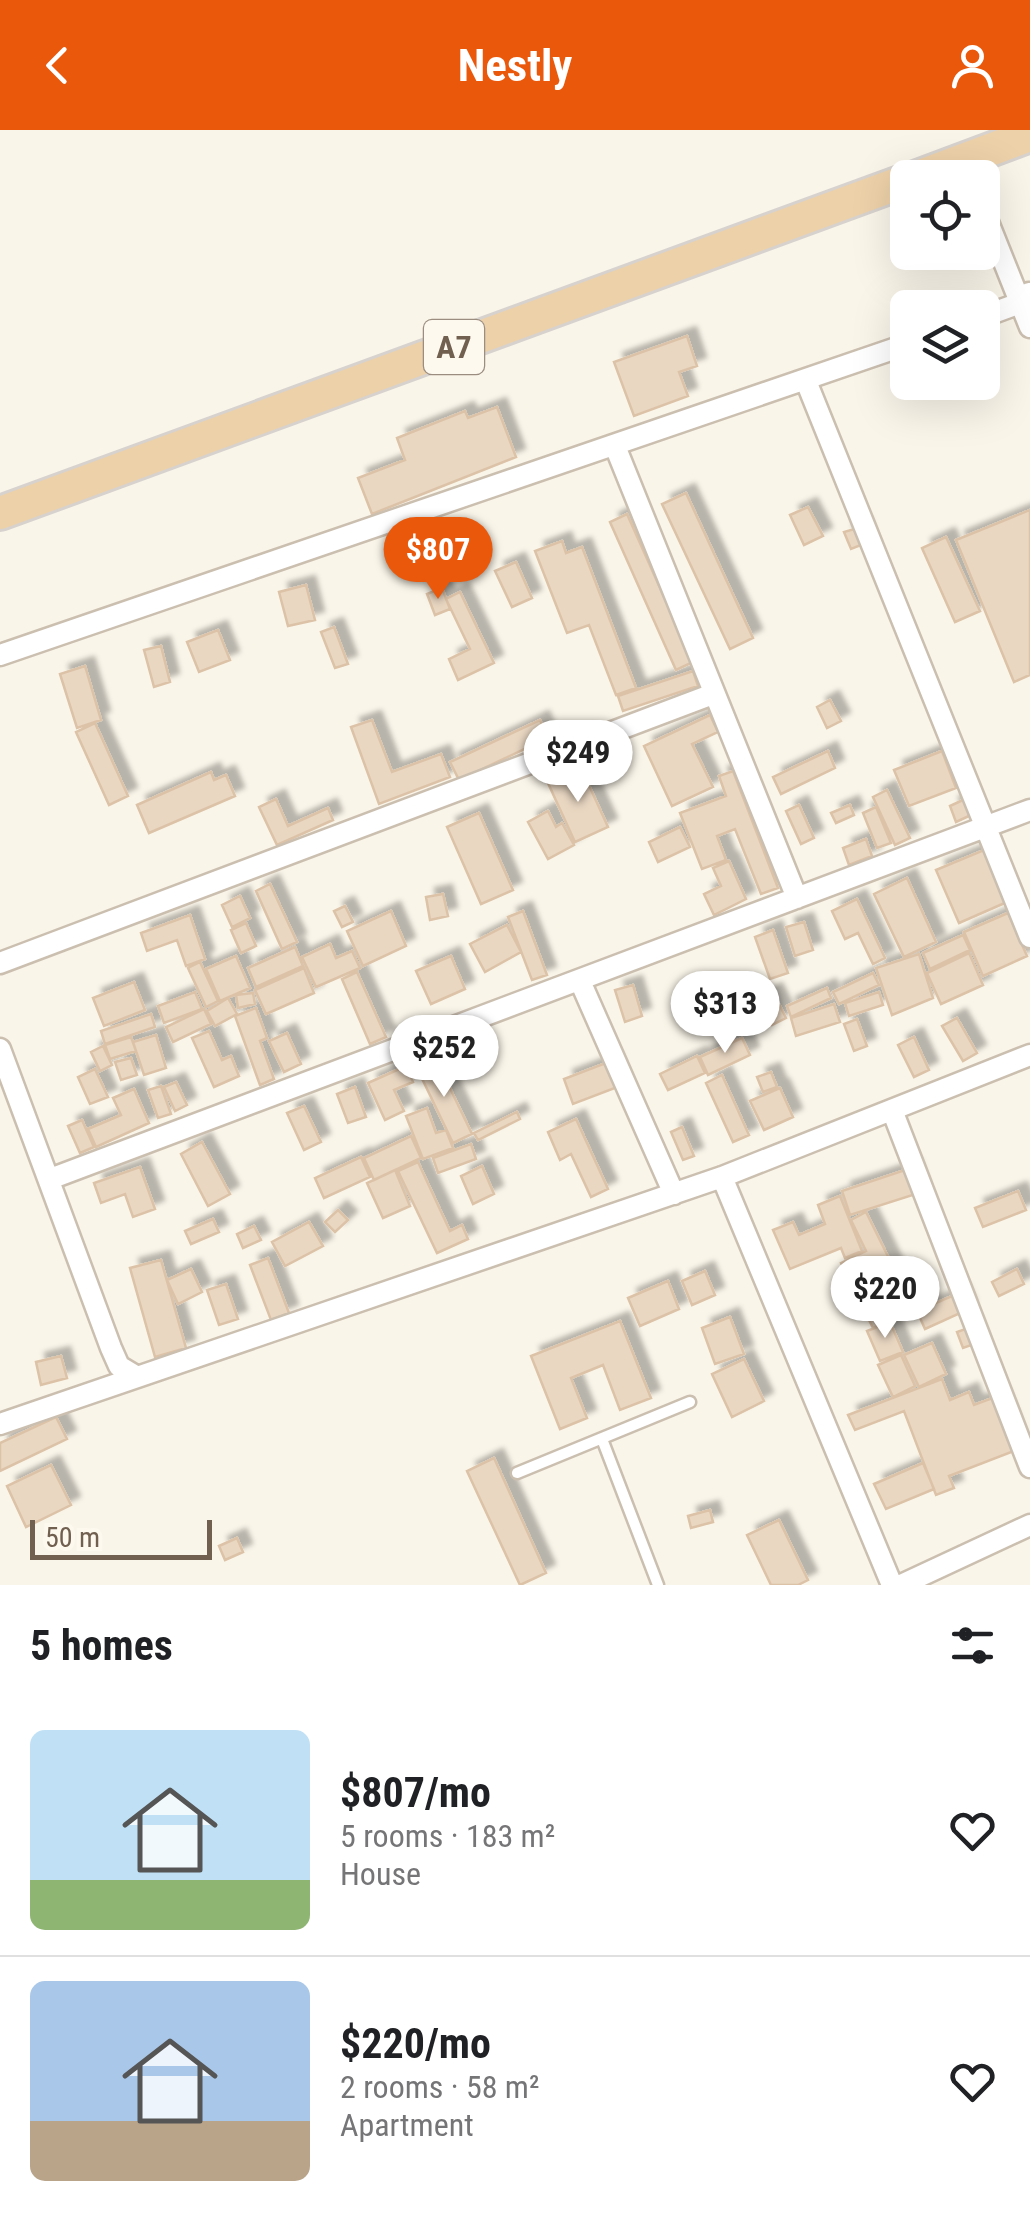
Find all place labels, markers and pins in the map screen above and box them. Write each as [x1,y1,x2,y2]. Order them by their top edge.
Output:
pin: $807 [379,517,497,602]
pin: $249 [519,720,637,805]
pin: $313 [666,971,784,1056]
pin: $252 [385,1015,503,1100]
pin: $220 [826,1256,944,1341]

